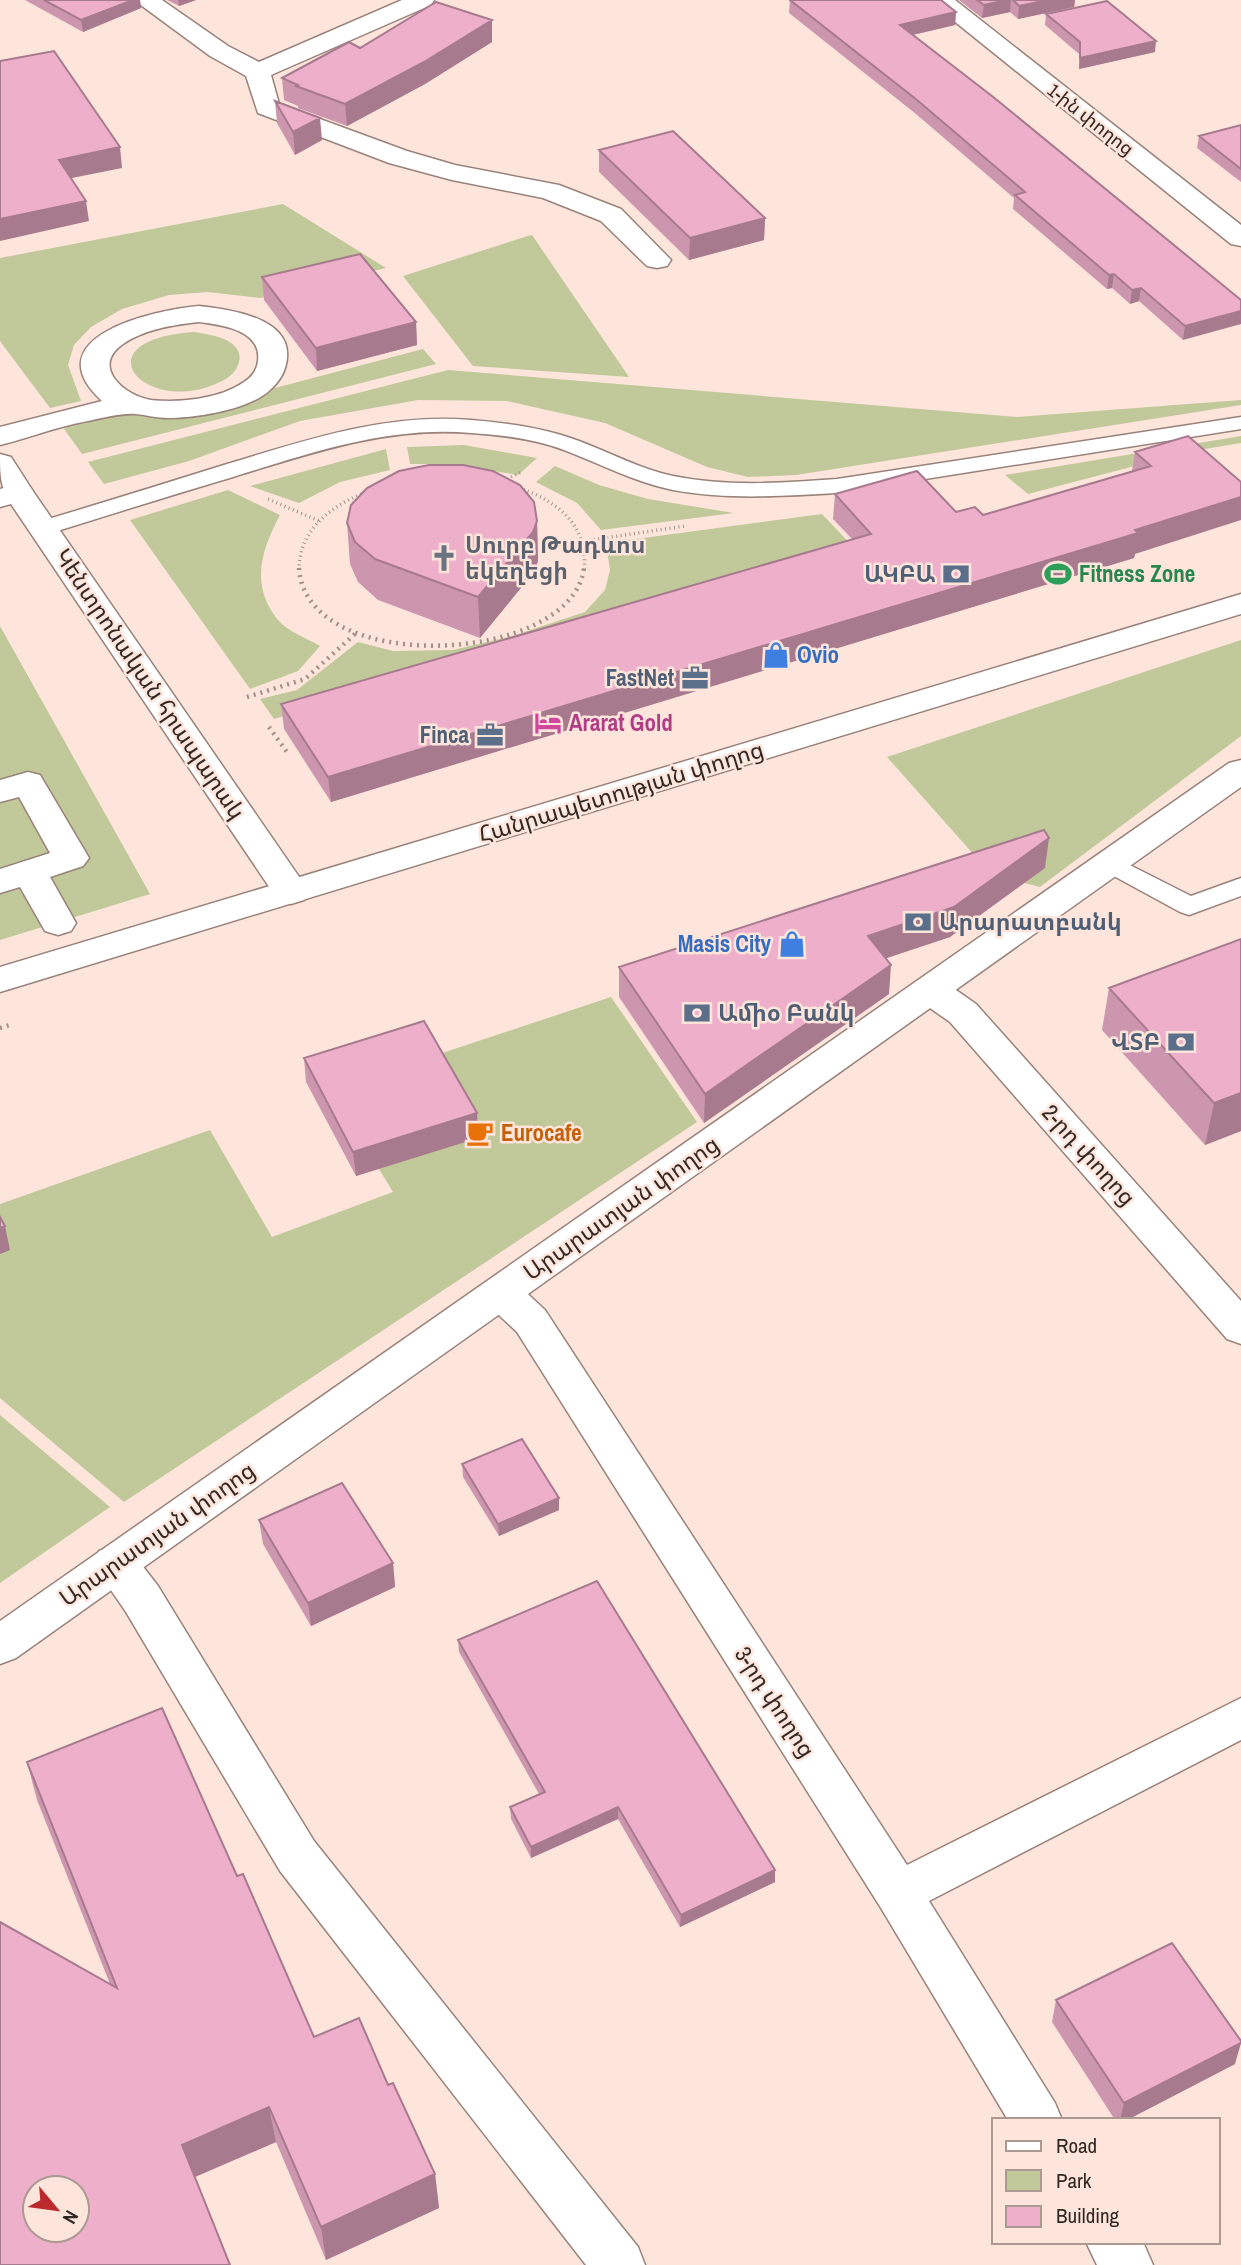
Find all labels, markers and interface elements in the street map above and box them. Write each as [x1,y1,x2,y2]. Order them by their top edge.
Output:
street label: 1-ին փողոց [1042,77,1140,161]
place label: Սուրբ Թադևոս եկեղեցի [465,529,646,586]
street label: Կենտրոնական հրապարակ [48,542,253,825]
church icon: Սուրբ Թադևոս եկեղեցի [429,543,459,573]
place label: ԱԿԲԱ [864,558,935,589]
place label: Fitness Zone [1079,558,1195,589]
bank icon: ԱԿԲԱ [941,559,971,589]
sports icon: Fitness Zone [1043,559,1073,589]
place label: Ovio [797,639,839,670]
shop icon: Ovio [761,640,791,670]
place label: FastNet [606,662,674,693]
office icon: FastNet [680,663,710,693]
place label: Ararat Gold [569,707,673,738]
hotel icon: Ararat Gold [533,708,563,738]
place label: Finca [420,719,469,750]
office icon: Finca [475,720,505,750]
street label: Հանրապետության փողոց [475,733,767,850]
place label: Արարատբանկ [939,906,1122,937]
bank icon: Արարատբանկ [903,907,933,937]
place label: Masis City [678,928,772,959]
shop icon: Masis City [777,929,807,959]
place label: Ամիօ Բանկ [718,997,854,1028]
bank icon: Ամիօ Բանկ [682,998,712,1028]
place label: ՎՏԲ [1111,1026,1160,1057]
bank icon: ՎՏԲ [1166,1027,1196,1057]
street label: 2-րդ փողոց [1036,1097,1143,1212]
place label: Eurocafe [501,1117,582,1148]
cafe icon: Eurocafe [465,1118,495,1148]
street label: Արարատյան փողոց [517,1128,725,1287]
street label: Արարատյան փողոց [53,1454,261,1613]
street label: 3-րդ փողոց [728,1640,823,1763]
legend [992,2118,1220,2244]
text: Road [1056,2131,1097,2160]
text: Park [1056,2166,1092,2195]
north arrow [21,2174,91,2244]
text: Building [1056,2201,1120,2230]
text: N [57,2206,85,2228]

